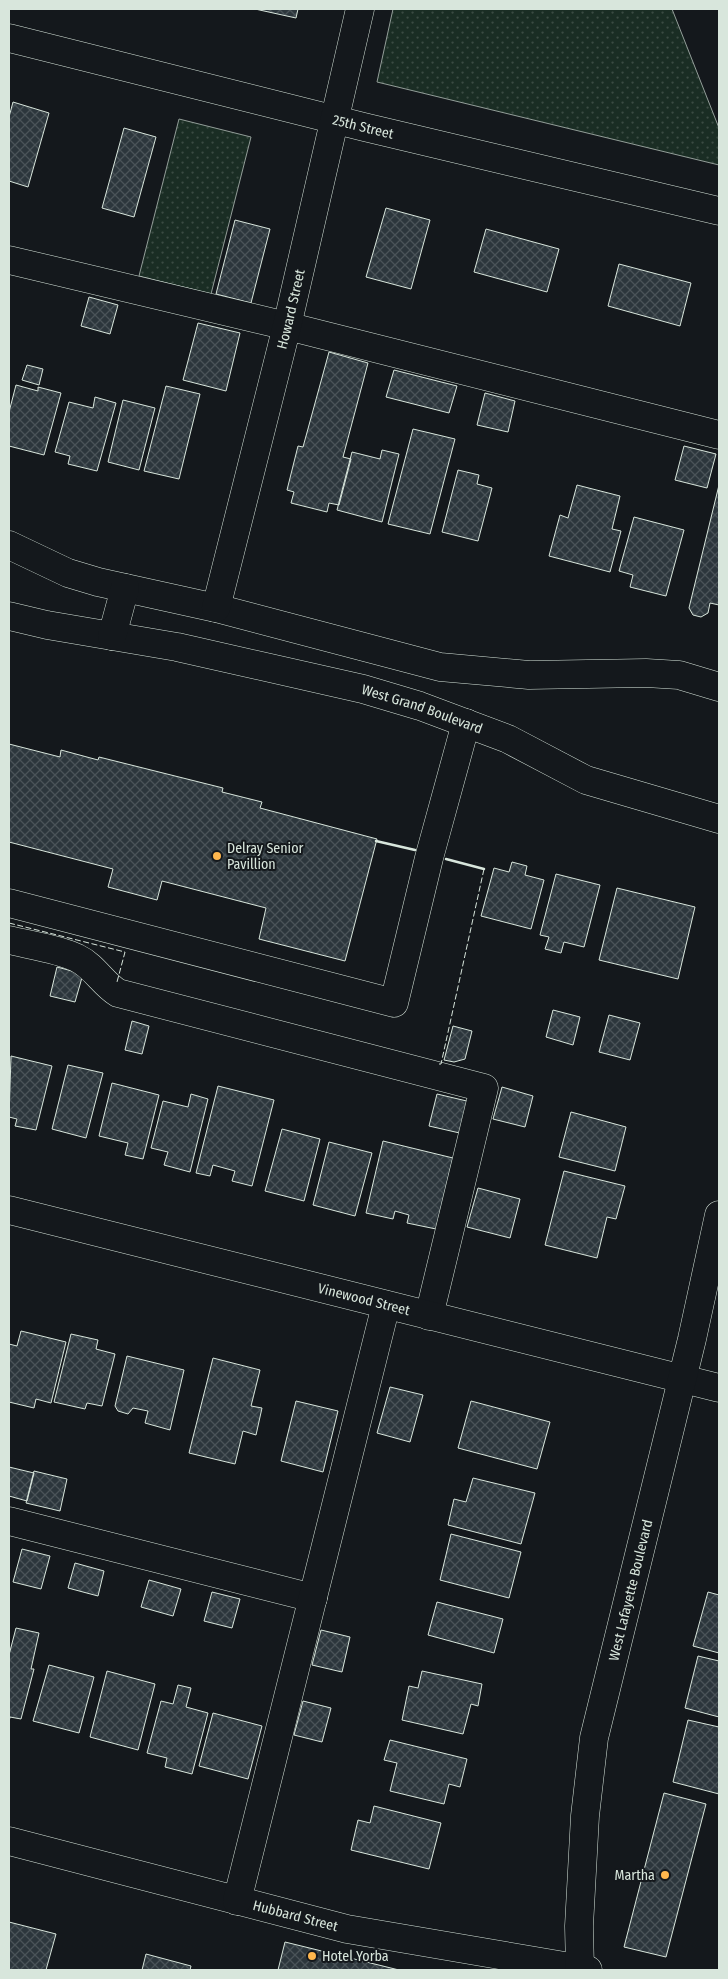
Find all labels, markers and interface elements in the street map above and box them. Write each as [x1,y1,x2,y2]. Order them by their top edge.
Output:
street label: 25th Street [331,111,396,142]
street label: Howard Street [273,267,308,351]
street label: West Grand Boulevard [360,681,485,737]
place label: Delray Senior Pavillion [227,840,304,873]
marker: Delray Senior Pavillion [211,850,223,862]
street label: Vinewood Street [316,1279,412,1319]
street label: West Lafayette Boulevard [605,1518,656,1662]
place label: Martha [614,1867,655,1884]
marker: Martha [659,1869,671,1881]
street label: Hubbard Street [251,1896,340,1935]
place label: Hotel Yorba [322,1948,389,1965]
marker: Hotel Yorba [306,1950,318,1962]

